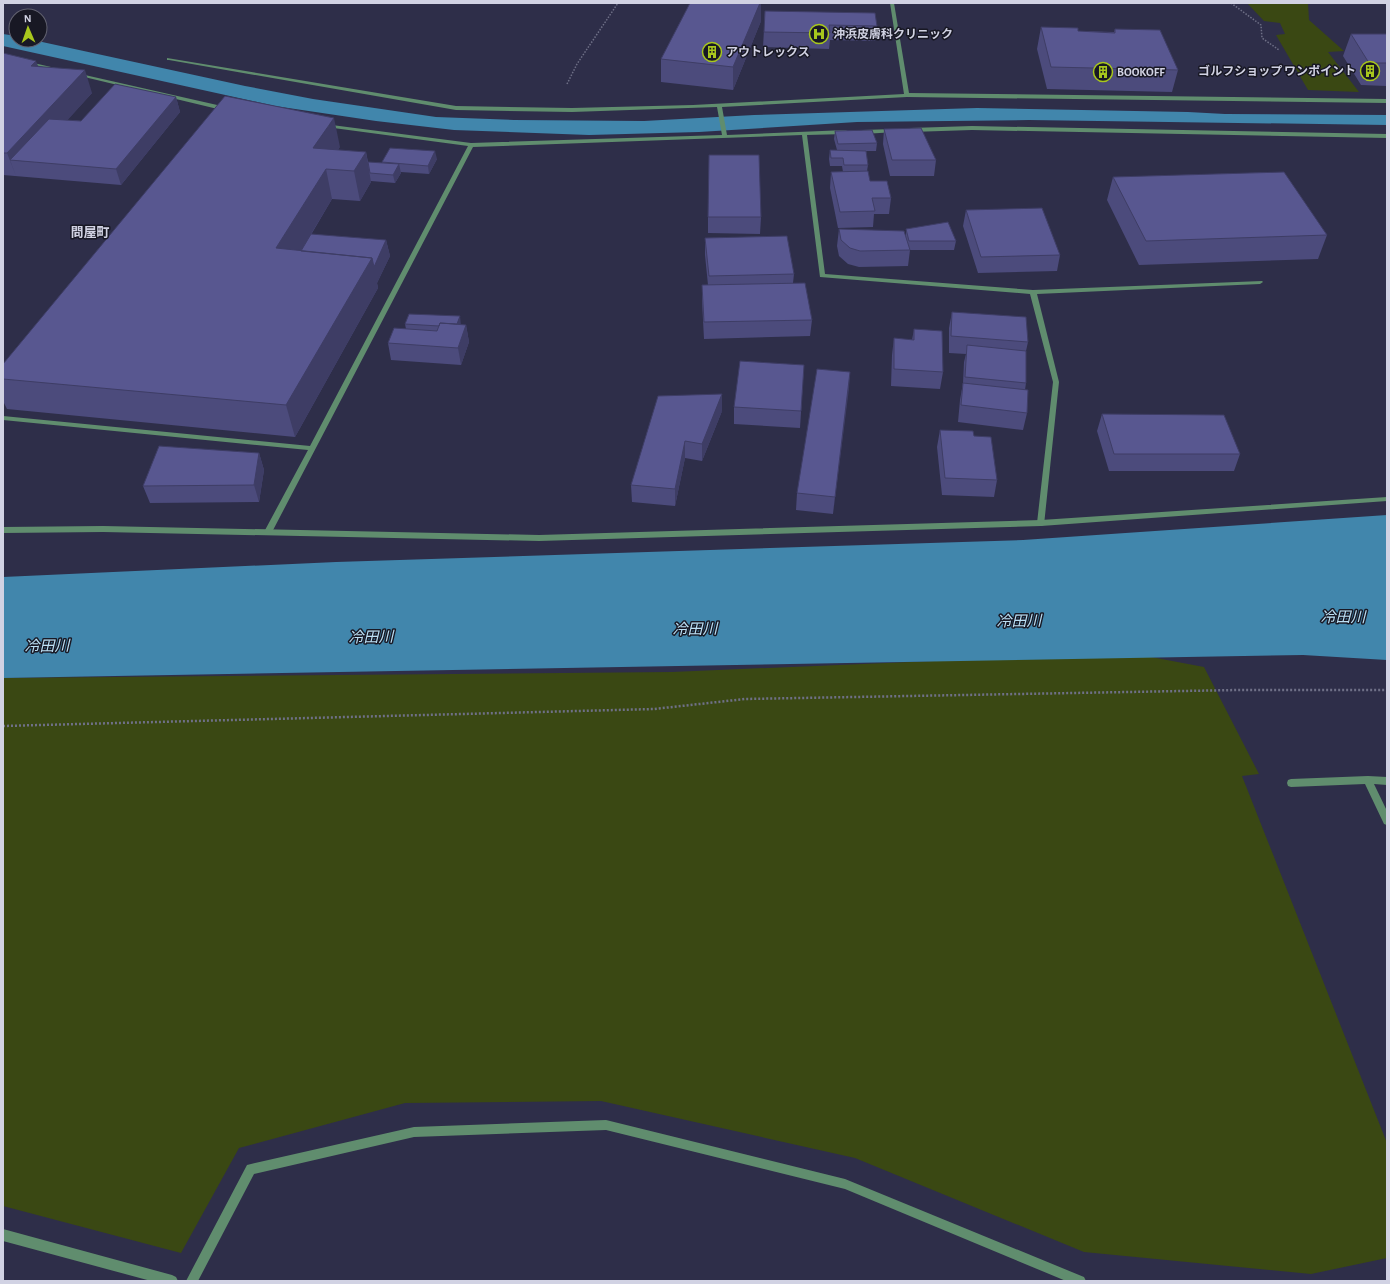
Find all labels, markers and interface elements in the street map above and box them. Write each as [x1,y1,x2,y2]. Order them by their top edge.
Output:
north arrow [8,8,48,48]
text: N [24,13,32,24]
hospital icon: 沖浜皮膚科クリニック [808,23,830,45]
place label: 沖浜皮膚科クリニック [833,27,953,40]
building icon: アウトレックス [701,41,723,63]
place label: アウトレックス [726,46,810,58]
building icon: ゴルフショップ ワンポイント [1359,60,1381,82]
building icon: BOOKOFF [1092,61,1114,83]
place label: ゴルフショップ ワンポイント [1198,64,1356,77]
place label: BOOKOFF [1117,66,1165,78]
district label: 問屋町 [70,226,110,240]
water label: 冷田川 [1320,609,1367,625]
water label: 冷田川 [996,613,1044,629]
water label: 冷田川 [672,621,720,637]
water label: 冷田川 [348,629,396,645]
water label: 冷田川 [24,638,72,654]

